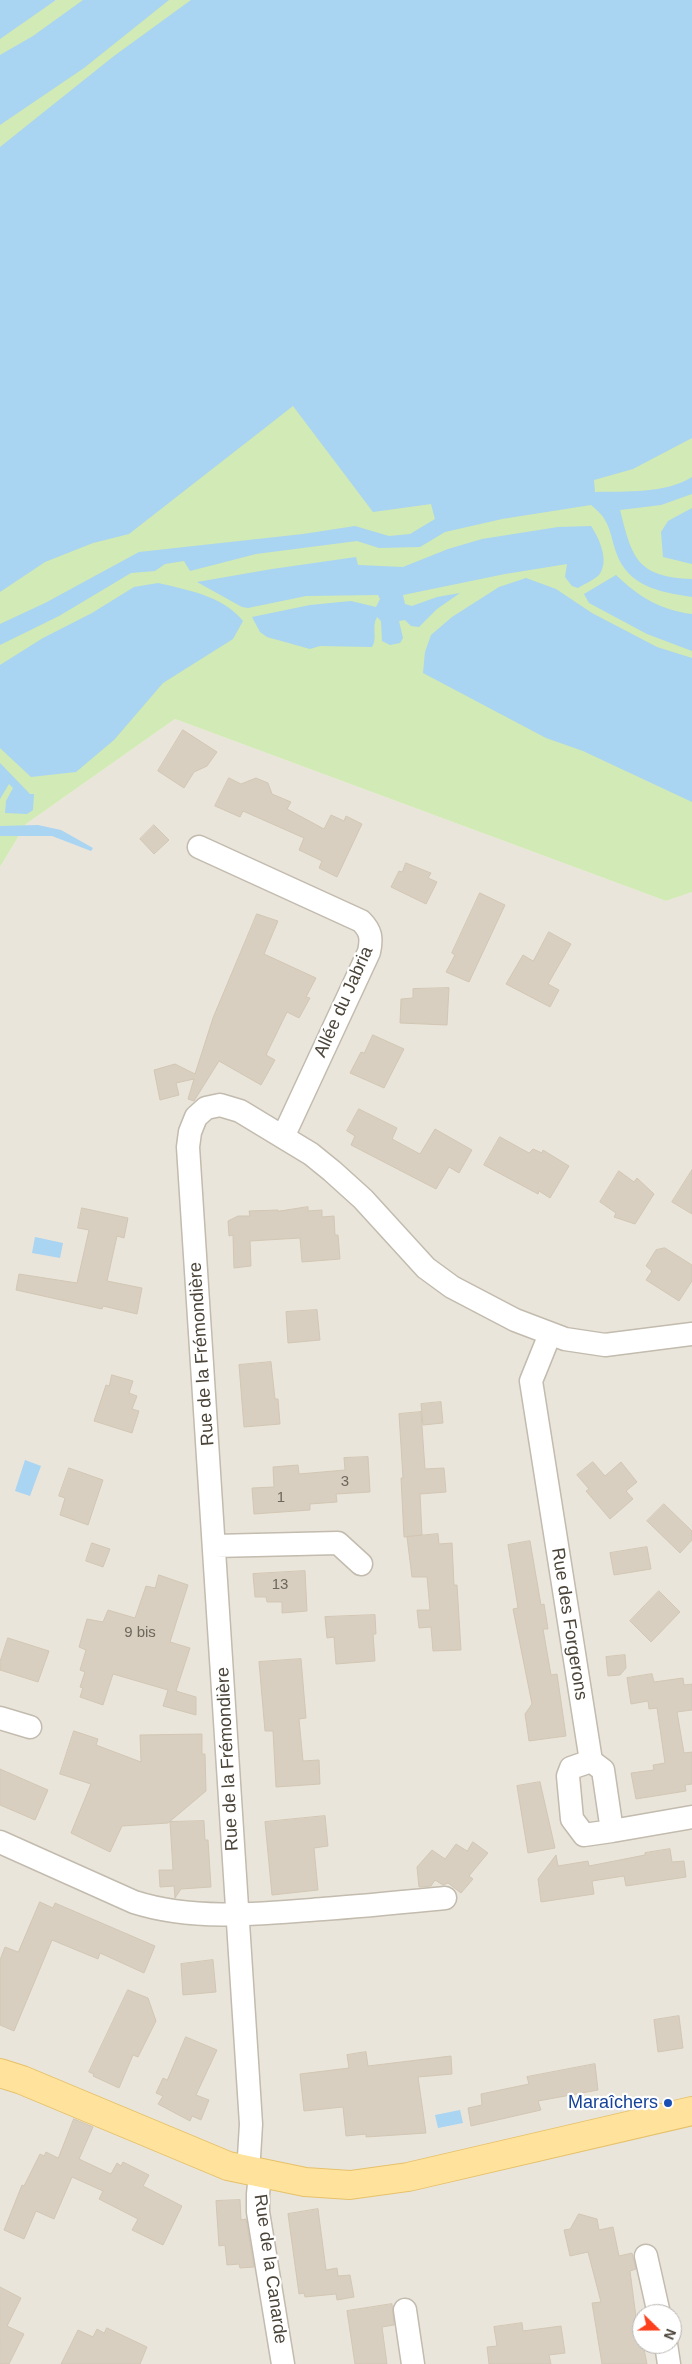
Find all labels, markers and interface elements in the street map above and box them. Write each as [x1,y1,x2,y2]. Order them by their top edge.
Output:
street label: Allée du Jabria [310,943,378,1061]
street label: Rue de la Frémondière [185,1261,219,1447]
house number: 3 [341,1473,349,1491]
house number: 1 [277,1489,285,1507]
street label: Rue des Forgerons [546,1546,592,1702]
house number: 13 [272,1576,288,1594]
house number: 9 bis [124,1624,156,1642]
street label: Rue de la Frémondière [212,1667,244,1851]
place label: Maraîchers [568,2092,658,2114]
marker: Maraîchers [662,2097,674,2109]
street label: Rue de la Canarde [249,2193,291,2345]
north arrow [632,2304,682,2354]
text: N [661,2327,679,2342]

